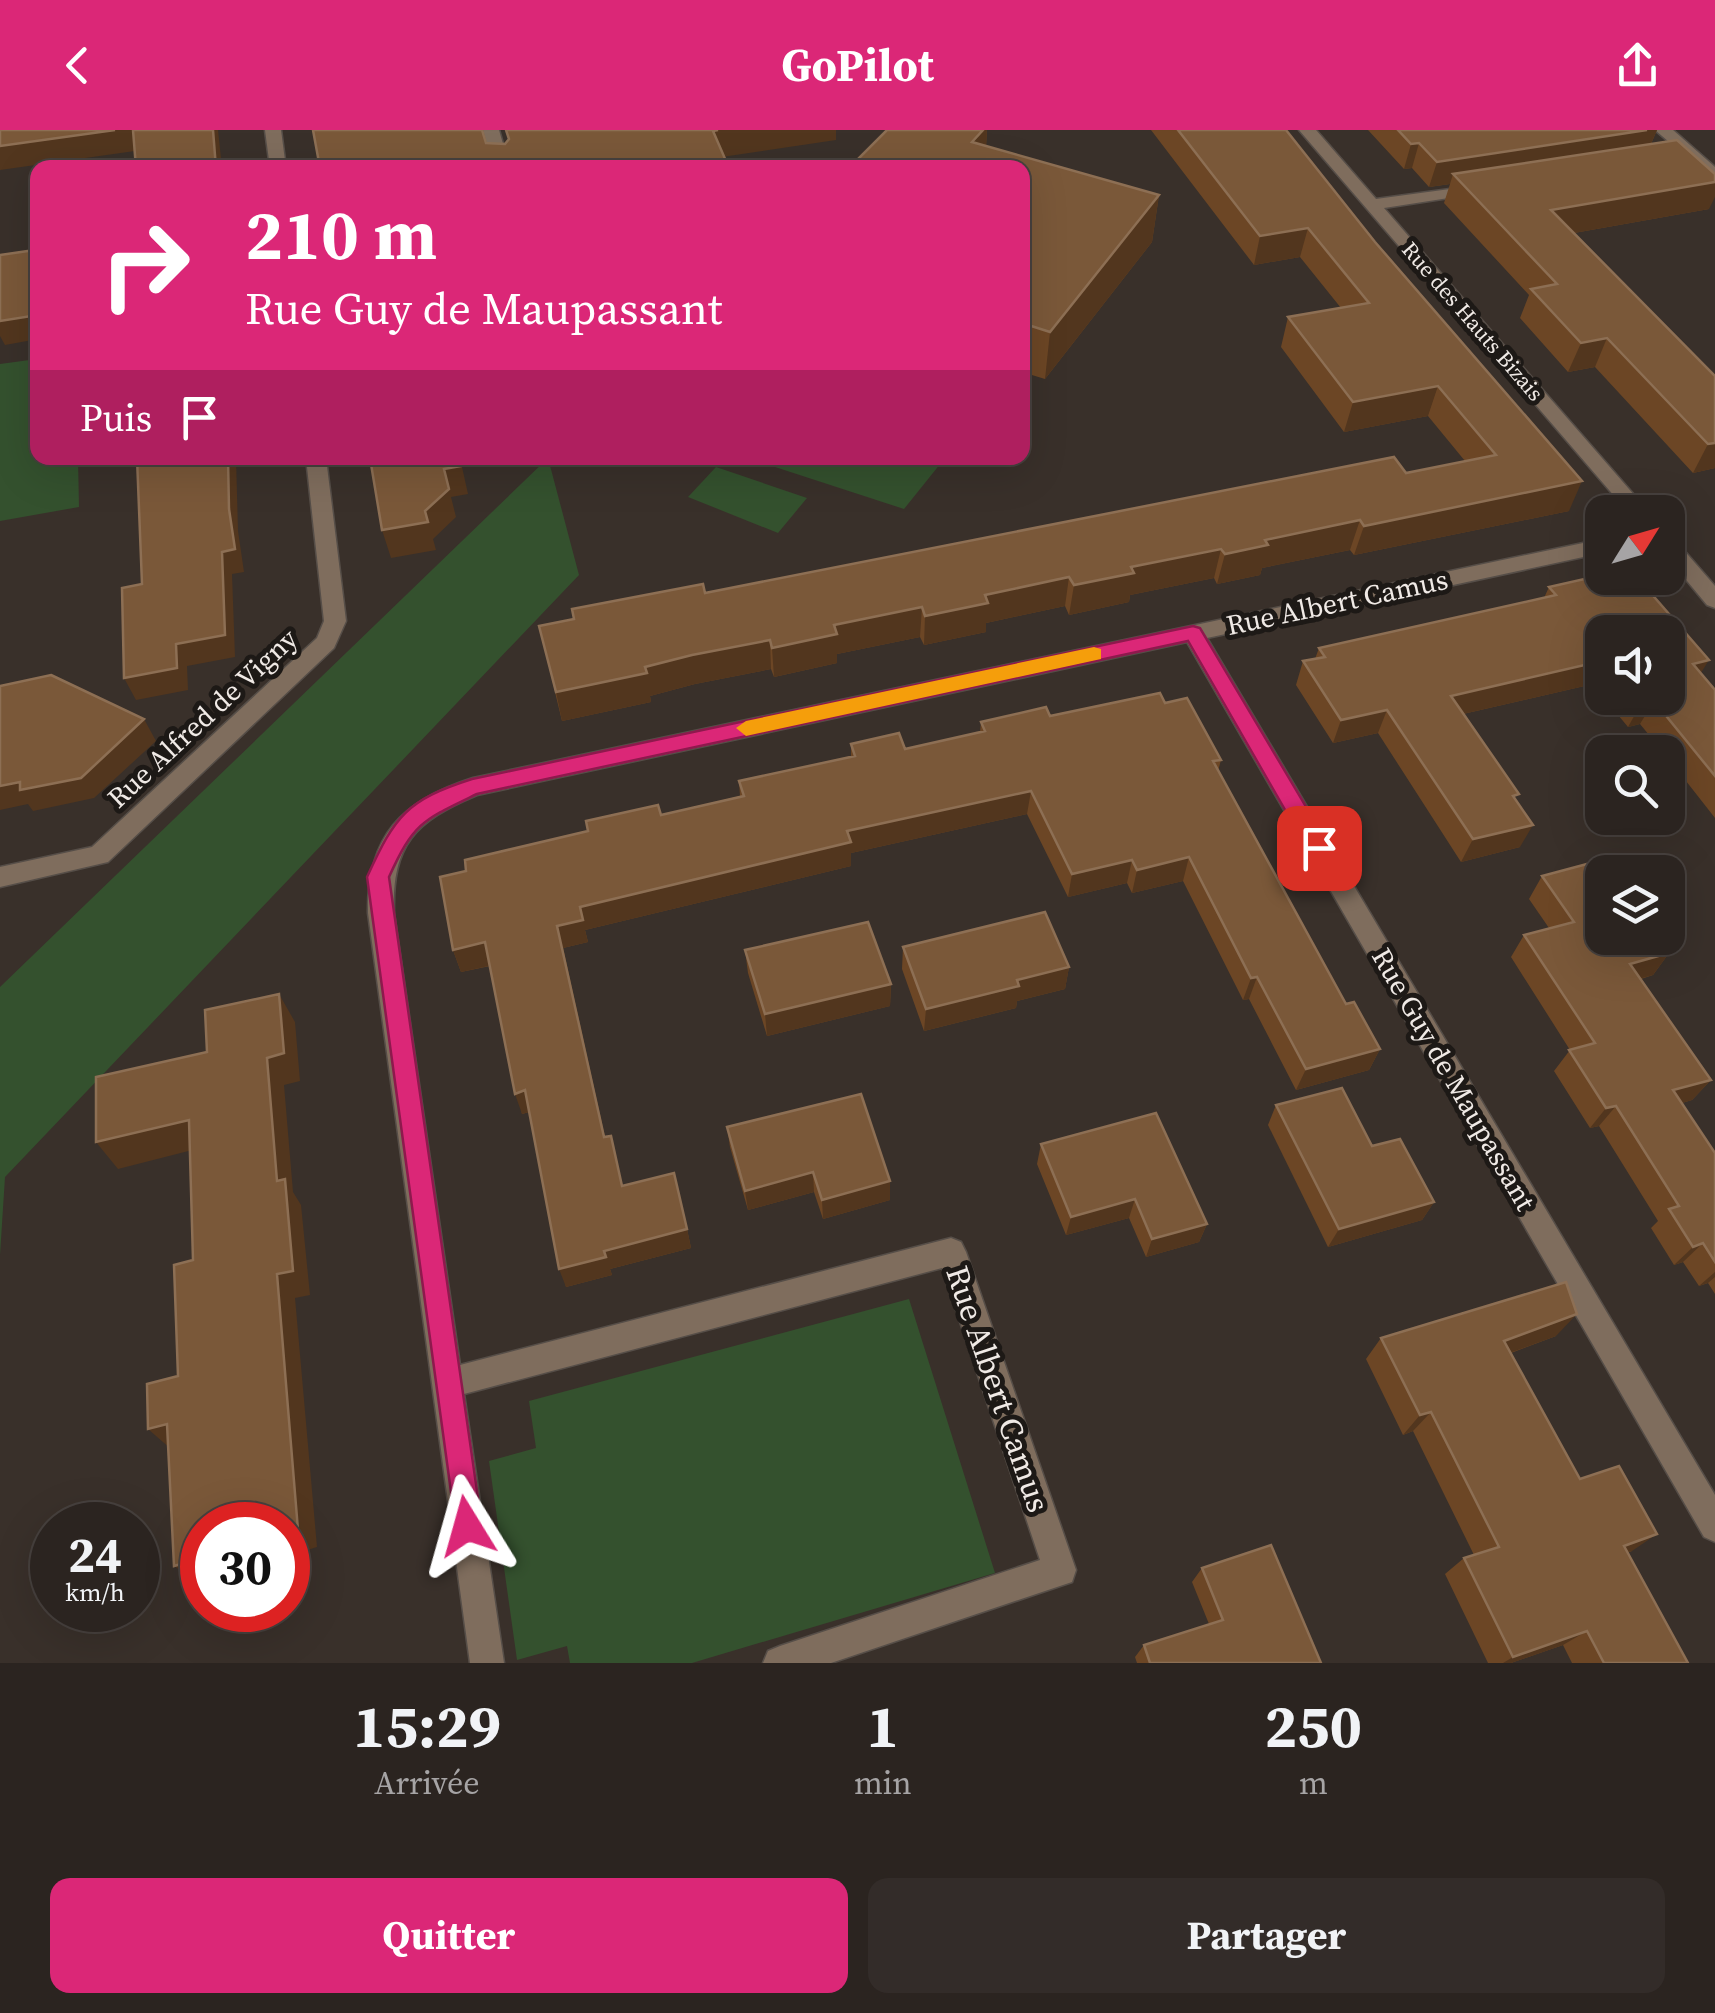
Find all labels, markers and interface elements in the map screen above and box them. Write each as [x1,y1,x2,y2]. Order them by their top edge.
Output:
text: GoPilot [781,34,934,96]
icon: back [50,38,105,93]
icon: share [1610,38,1665,93]
text: 210 m [245,186,437,282]
icon: right [80,200,210,330]
street label: Rue des Hauts Bizais [1395,235,1551,407]
text: Rue Guy de Maupassant [245,277,722,339]
icon: arrive [172,390,227,445]
text: Puis [80,392,152,444]
north arrow [1585,495,1685,595]
map controls [1585,495,1685,955]
street label: Rue Albert Camus [1223,560,1451,644]
button: sound [1585,615,1685,715]
street label: Rue Alfred de Vigny [99,619,306,816]
button: search [1585,735,1685,835]
pin [1277,806,1362,891]
icon: arrive [1292,821,1347,876]
button: layers [1585,855,1685,955]
street label: Rue Guy de Maupassant [1363,941,1545,1218]
street label: Rue Albert Camus [935,1260,1061,1518]
position arrow [415,1474,519,1578]
speed limit sign: 30 [180,1502,310,1632]
text: 24 [68,1520,122,1589]
text: km/h [65,1575,125,1609]
text: 15:29 [353,1685,501,1767]
text: 1 [866,1685,899,1767]
text: 250 [1265,1685,1362,1767]
text: Arrivée [374,1761,480,1805]
text: min [854,1761,912,1805]
text: m [1299,1761,1328,1805]
button: Quitter [50,1878,848,1993]
button: Partager [868,1878,1665,1993]

